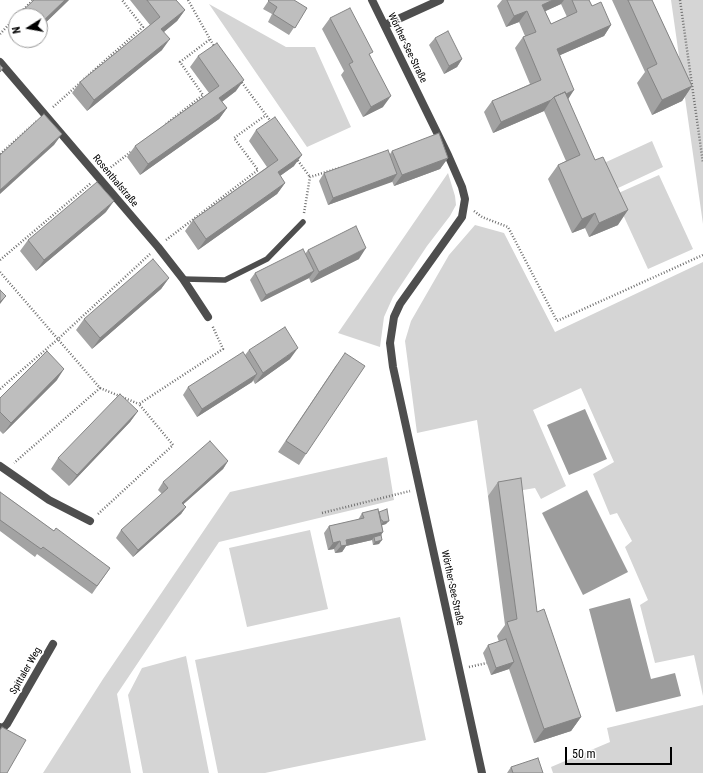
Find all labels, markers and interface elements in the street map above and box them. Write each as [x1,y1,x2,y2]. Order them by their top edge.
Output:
north arrow [8,8,48,48]
street label: Wörther-See-Straße [385,11,429,85]
text: N [10,26,24,35]
street label: Rosenthalstraße [90,152,140,210]
street label: Wörther-See-Straße [438,549,466,627]
street label: Spittaler Weg [8,645,44,697]
scale bar [567,739,674,765]
text: 50 m [572,747,596,761]

